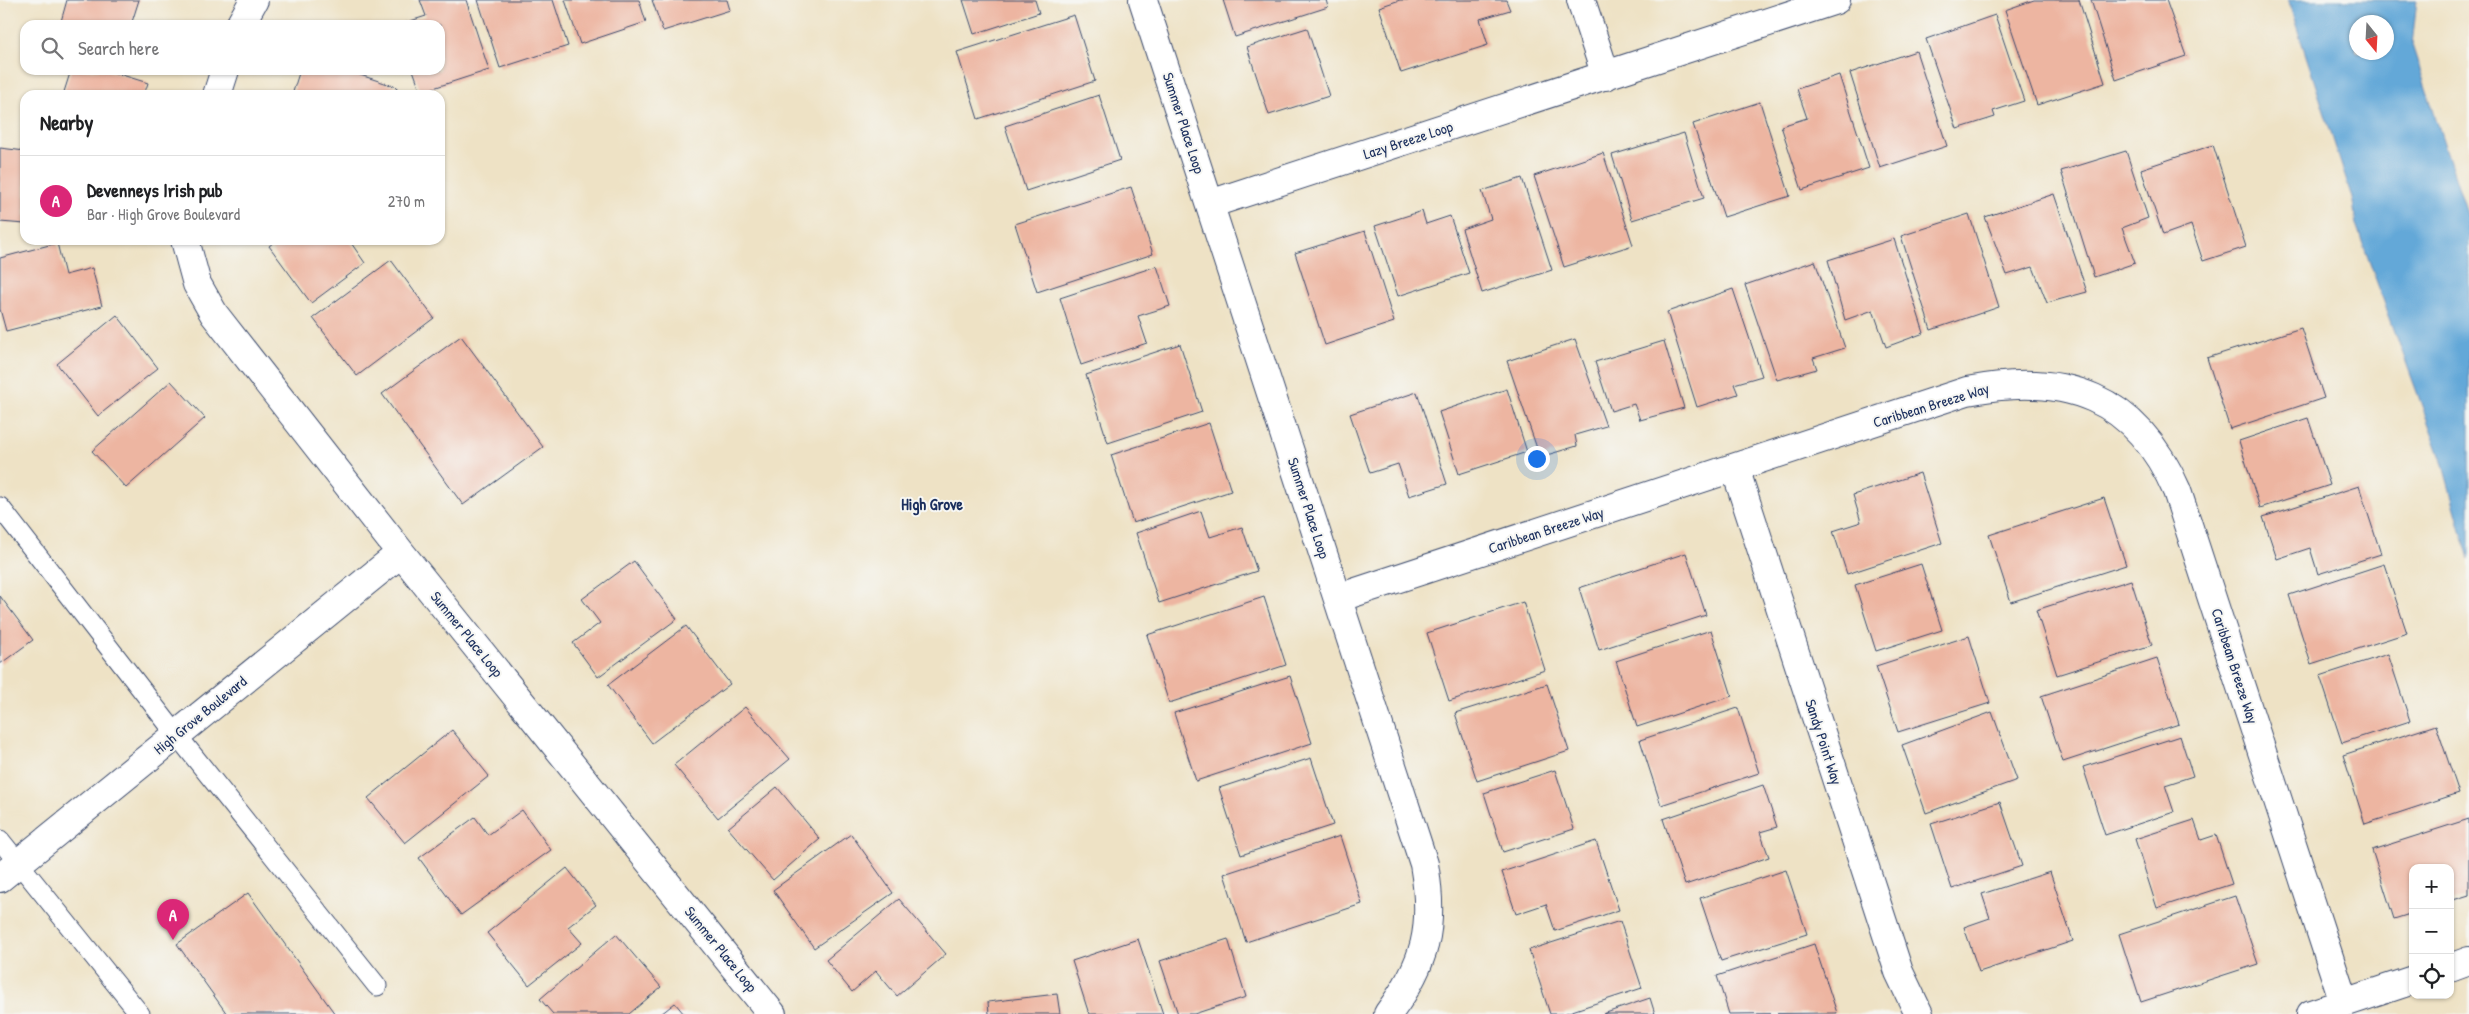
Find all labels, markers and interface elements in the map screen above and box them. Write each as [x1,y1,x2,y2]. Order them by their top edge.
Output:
north arrow [2349,15,2394,60]
search box [20,20,445,75]
icon: search [38,34,66,62]
text: Search here [78,35,159,61]
street label: Summer Place Loop [1158,70,1210,177]
text: Nearby [40,108,93,137]
street label: Lazy Breeze Loop [1361,115,1456,164]
text: Devenneys Irish pub [87,177,222,203]
text: A [52,190,60,212]
text: 270 m [388,190,425,212]
text: Bar · High Grove Boulevard [87,203,240,225]
street label: Caribbean Breeze Way [1870,377,1992,433]
your location [1524,446,1550,472]
street label: Summer Place Loop [1283,455,1335,562]
district label: High Grove [901,493,963,516]
street label: Caribbean Breeze Way [1486,501,1606,559]
street label: Summer Place Loop [426,587,509,682]
street label: Caribbean Breeze Way [2206,606,2264,726]
street label: High Grove Boulevard [149,671,251,759]
street label: Sandy Point Way [1800,697,1848,787]
map controls [2409,864,2454,999]
button: + [2409,864,2454,909]
pin: A [157,899,189,940]
street label: Summer Place Loop [680,902,763,997]
button: − [2409,909,2454,954]
button: locate [2409,954,2454,999]

